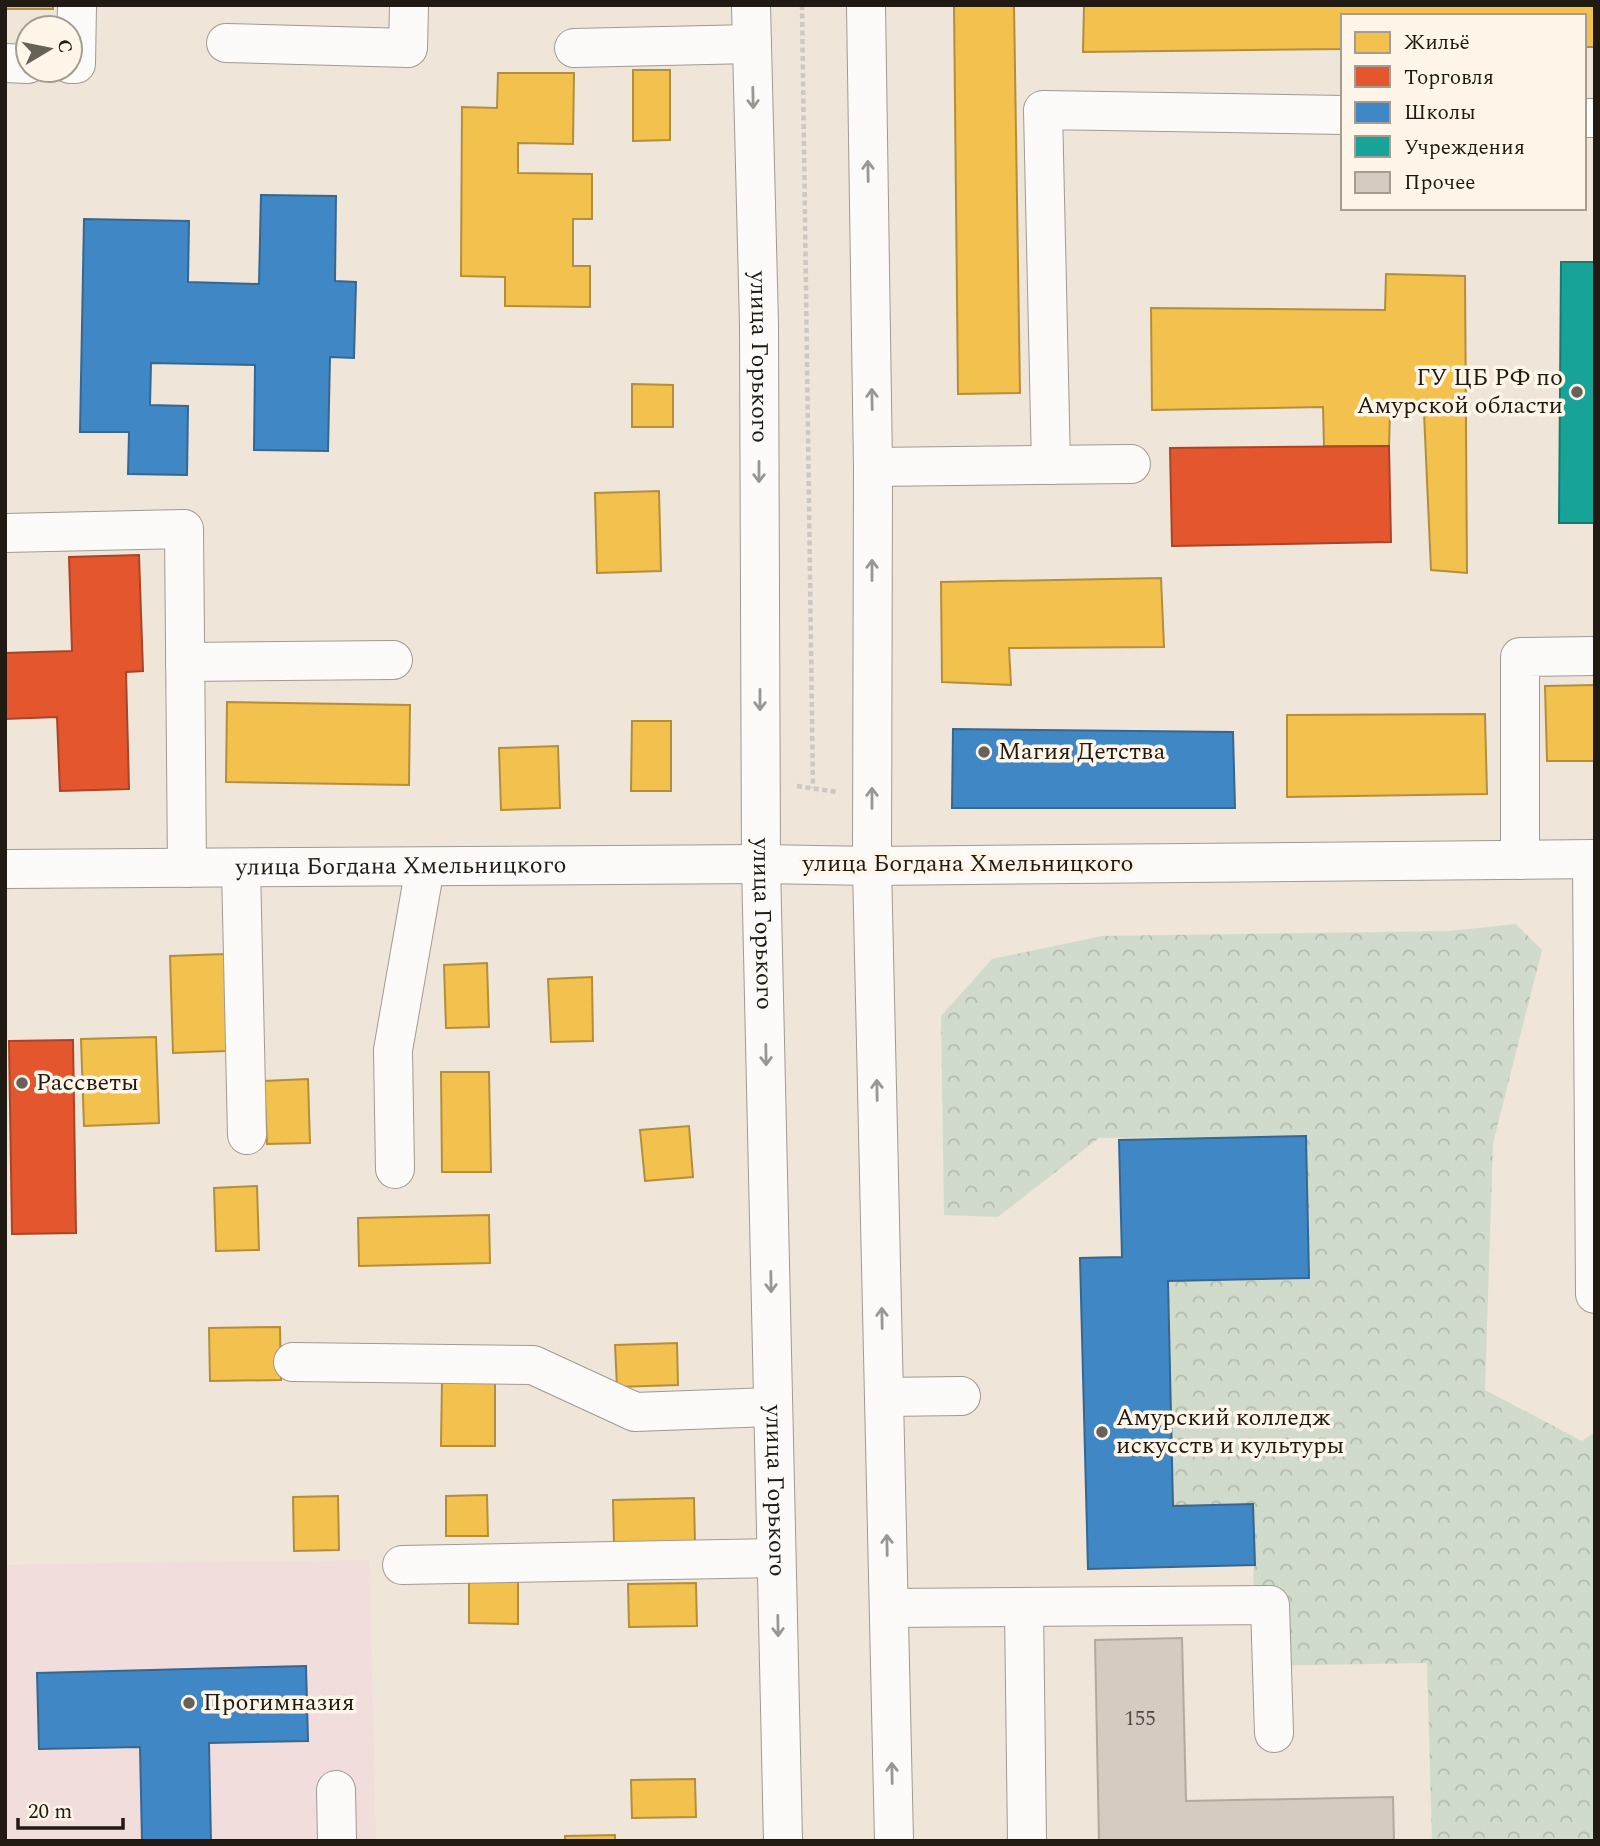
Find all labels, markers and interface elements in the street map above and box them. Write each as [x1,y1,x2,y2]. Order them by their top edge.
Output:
north arrow [14,14,84,84]
legend [1341,14,1586,210]
text: Жильё [1404,27,1470,59]
text: С [49,37,80,55]
text: Торговля [1404,62,1494,94]
one-way arrow [747,86,760,109]
text: Школы [1404,97,1476,129]
text: Учреждения [1404,132,1525,164]
one-way arrow [862,160,875,183]
text: Прочее [1404,167,1475,199]
street label: улица Горького [740,270,777,443]
place label: ГУ ЦБ РФ по Амурской области [1357,360,1563,424]
marker: ГУ ЦБ РФ по Амурской области [1569,384,1585,400]
one-way arrow [865,387,878,410]
one-way arrow [752,461,766,484]
one-way arrow [865,559,879,582]
one-way arrow [753,688,767,711]
place label: Магия Детства [998,734,1166,770]
marker: Магия Детства [976,744,992,760]
one-way arrow [865,786,879,809]
street label: улица Горького [743,837,782,1010]
street label: улица Богдана Хмельницкого [802,846,1133,882]
street label: улица Богдана Хмельницкого [234,847,567,885]
one-way arrow [759,1043,772,1066]
place label: Рассветы [36,1065,139,1101]
marker: Рассветы [14,1075,30,1091]
one-way arrow [871,1079,884,1102]
one-way arrow [764,1271,777,1294]
one-way arrow [876,1306,889,1329]
place label: Амурский колледж искусств и культуры [1116,1400,1344,1464]
street label: улица Горького [755,1403,795,1577]
marker: Амурский колледж искусств и культуры [1094,1424,1110,1440]
one-way arrow [881,1534,894,1557]
one-way arrow [771,1614,785,1637]
place label: Прогимназия [203,1685,355,1721]
marker: Прогимназия [181,1695,197,1711]
house number: 155 [1124,1703,1156,1735]
one-way arrow [886,1761,899,1784]
scale bar [18,1786,122,1830]
text: 20 m [28,1796,72,1828]

